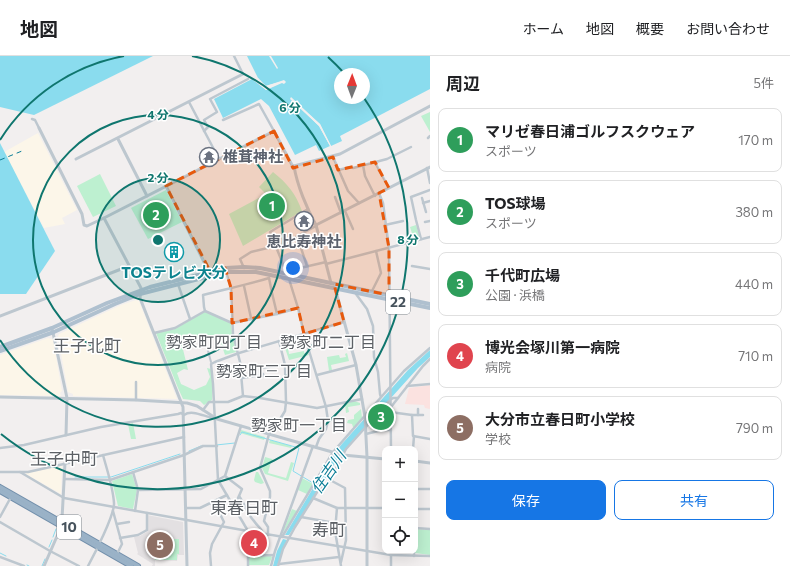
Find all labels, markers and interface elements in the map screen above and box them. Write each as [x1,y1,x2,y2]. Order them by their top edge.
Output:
text: 地図 [20,17,58,40]
text: ホーム [522,20,564,37]
text: 地図 [586,20,614,37]
text: 概要 [636,20,664,37]
text: お問い合わせ [686,20,770,37]
north arrow [334,68,370,104]
text: 周辺 [446,73,480,94]
text: 5件 [754,75,774,91]
text: 6 分 [279,100,301,114]
text: 4 分 [147,107,169,121]
text: マリゼ春日浦ゴルフスクウェア [485,122,695,140]
text: 1 [457,132,463,148]
text: 170 m [738,132,773,148]
text: スポーツ [485,143,537,159]
temple icon: 椎茸神社 [198,146,220,168]
place label: 椎茸神社 [223,147,283,165]
text: 2 分 [147,170,169,184]
pin: 1 [259,191,285,221]
text: TOS球場 [485,194,546,212]
pin: 2 [143,200,169,230]
text: 2 [456,204,464,220]
text: 380 m [735,204,773,220]
temple icon: 恵比寿神社 [293,210,315,232]
text: スポーツ [485,215,537,231]
place label: 恵比寿神社 [266,232,342,250]
text: 8 分 [397,232,419,246]
centre of rings [151,233,165,247]
building icon: TOSテレビ大分 [163,241,185,263]
your location [283,258,303,278]
place label: TOSテレビ大分 [121,263,227,281]
text: 千代町広場 [485,266,560,284]
text: 3 [456,276,464,292]
text: 440 m [735,276,773,292]
text: 公園 · 浜橋 [485,287,545,303]
road number: 22 [386,290,410,314]
district label: 勢家町四丁目 [166,332,262,351]
district label: 勢家町二丁目 [280,332,376,351]
district label: 王子北町 [53,335,121,356]
text: 博光会塚川第一病院 [485,338,620,356]
text: 4 [456,348,464,364]
text: 710 m [738,348,773,364]
text: 病院 [485,359,511,375]
district label: 勢家町三丁目 [216,361,312,380]
pin: 3 [368,402,394,432]
text: 大分市立春日町小学校 [485,410,635,428]
district label: 勢家町一丁目 [251,415,347,434]
text: 5 [456,420,464,436]
text: 790 m [736,420,773,436]
text: 学校 [485,431,511,447]
water label: 住吉川 [306,445,350,497]
map controls [382,446,418,554]
button: + [382,446,418,482]
district label: 王子中町 [30,448,98,469]
button: 保存 [446,480,606,520]
button: 共有 [614,480,774,520]
button: − [382,482,418,518]
district label: 東春日町 [210,497,278,518]
road number: 10 [57,515,81,539]
button: locate [382,518,418,554]
district label: 寿町 [312,519,346,540]
pin: 4 [241,528,267,558]
pin: 5 [147,530,173,560]

